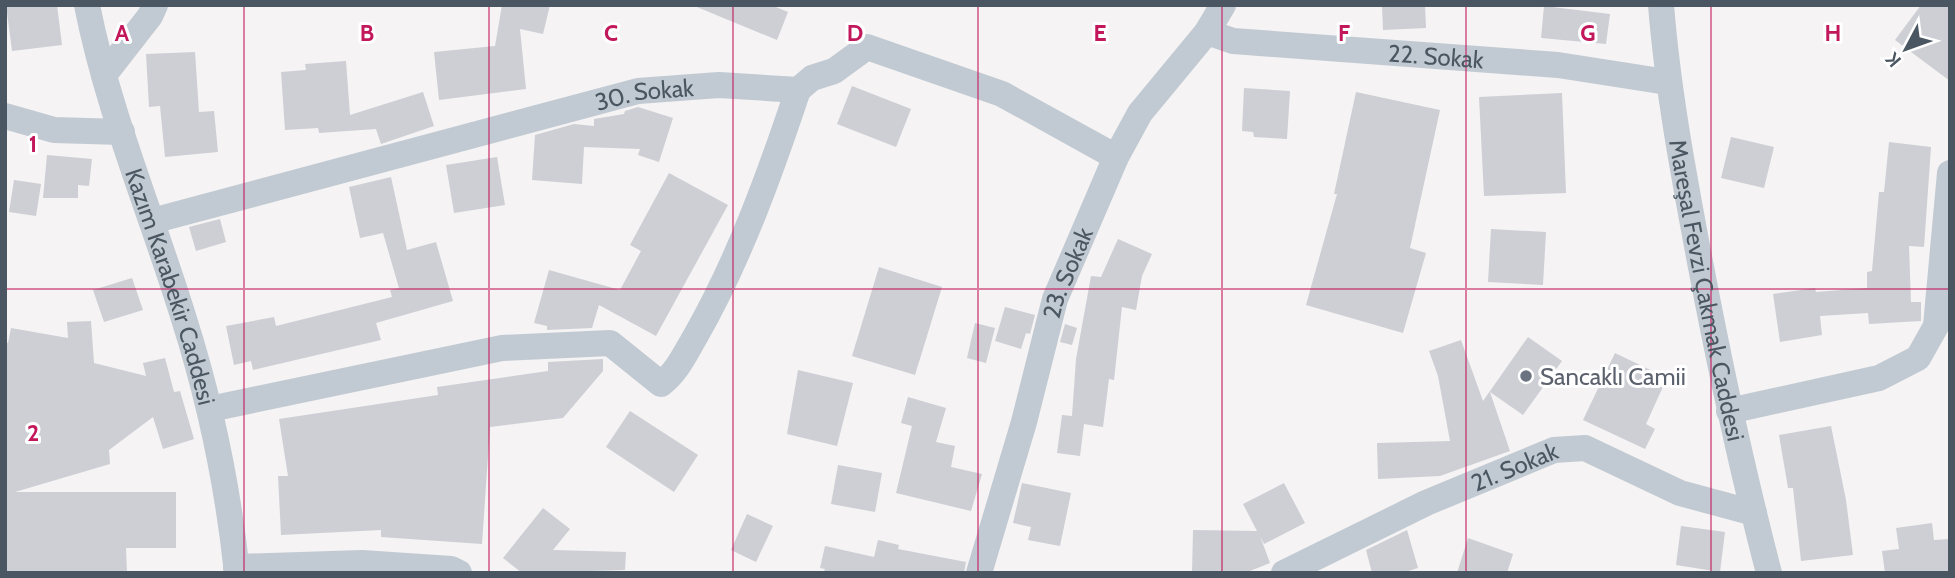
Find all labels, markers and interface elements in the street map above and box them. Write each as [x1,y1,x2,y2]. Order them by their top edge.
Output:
north arrow [1871,14,1941,84]
text: A [115,19,130,47]
text: B [360,19,374,47]
text: C [604,19,618,47]
text: D [847,19,863,47]
text: E [1093,19,1107,47]
text: F [1338,19,1350,47]
text: G [1580,19,1596,47]
text: H [1825,19,1841,47]
street label: 22. Sokak [1387,38,1485,74]
text: K [1881,48,1906,72]
street label: 30. Sokak [592,72,695,116]
text: 1 [29,130,37,158]
street label: Mareşal Fevzi Çakmak Caddesi [1664,137,1751,444]
street label: Kazım Karabekir Caddesi [120,164,222,408]
street label: 23. Sokak [1036,223,1099,321]
place label: Sancaklı Camii [1540,362,1686,391]
marker: Sancaklı Camii [1518,368,1534,384]
text: 2 [27,419,39,447]
street label: 21. Sokak [1467,436,1562,497]

